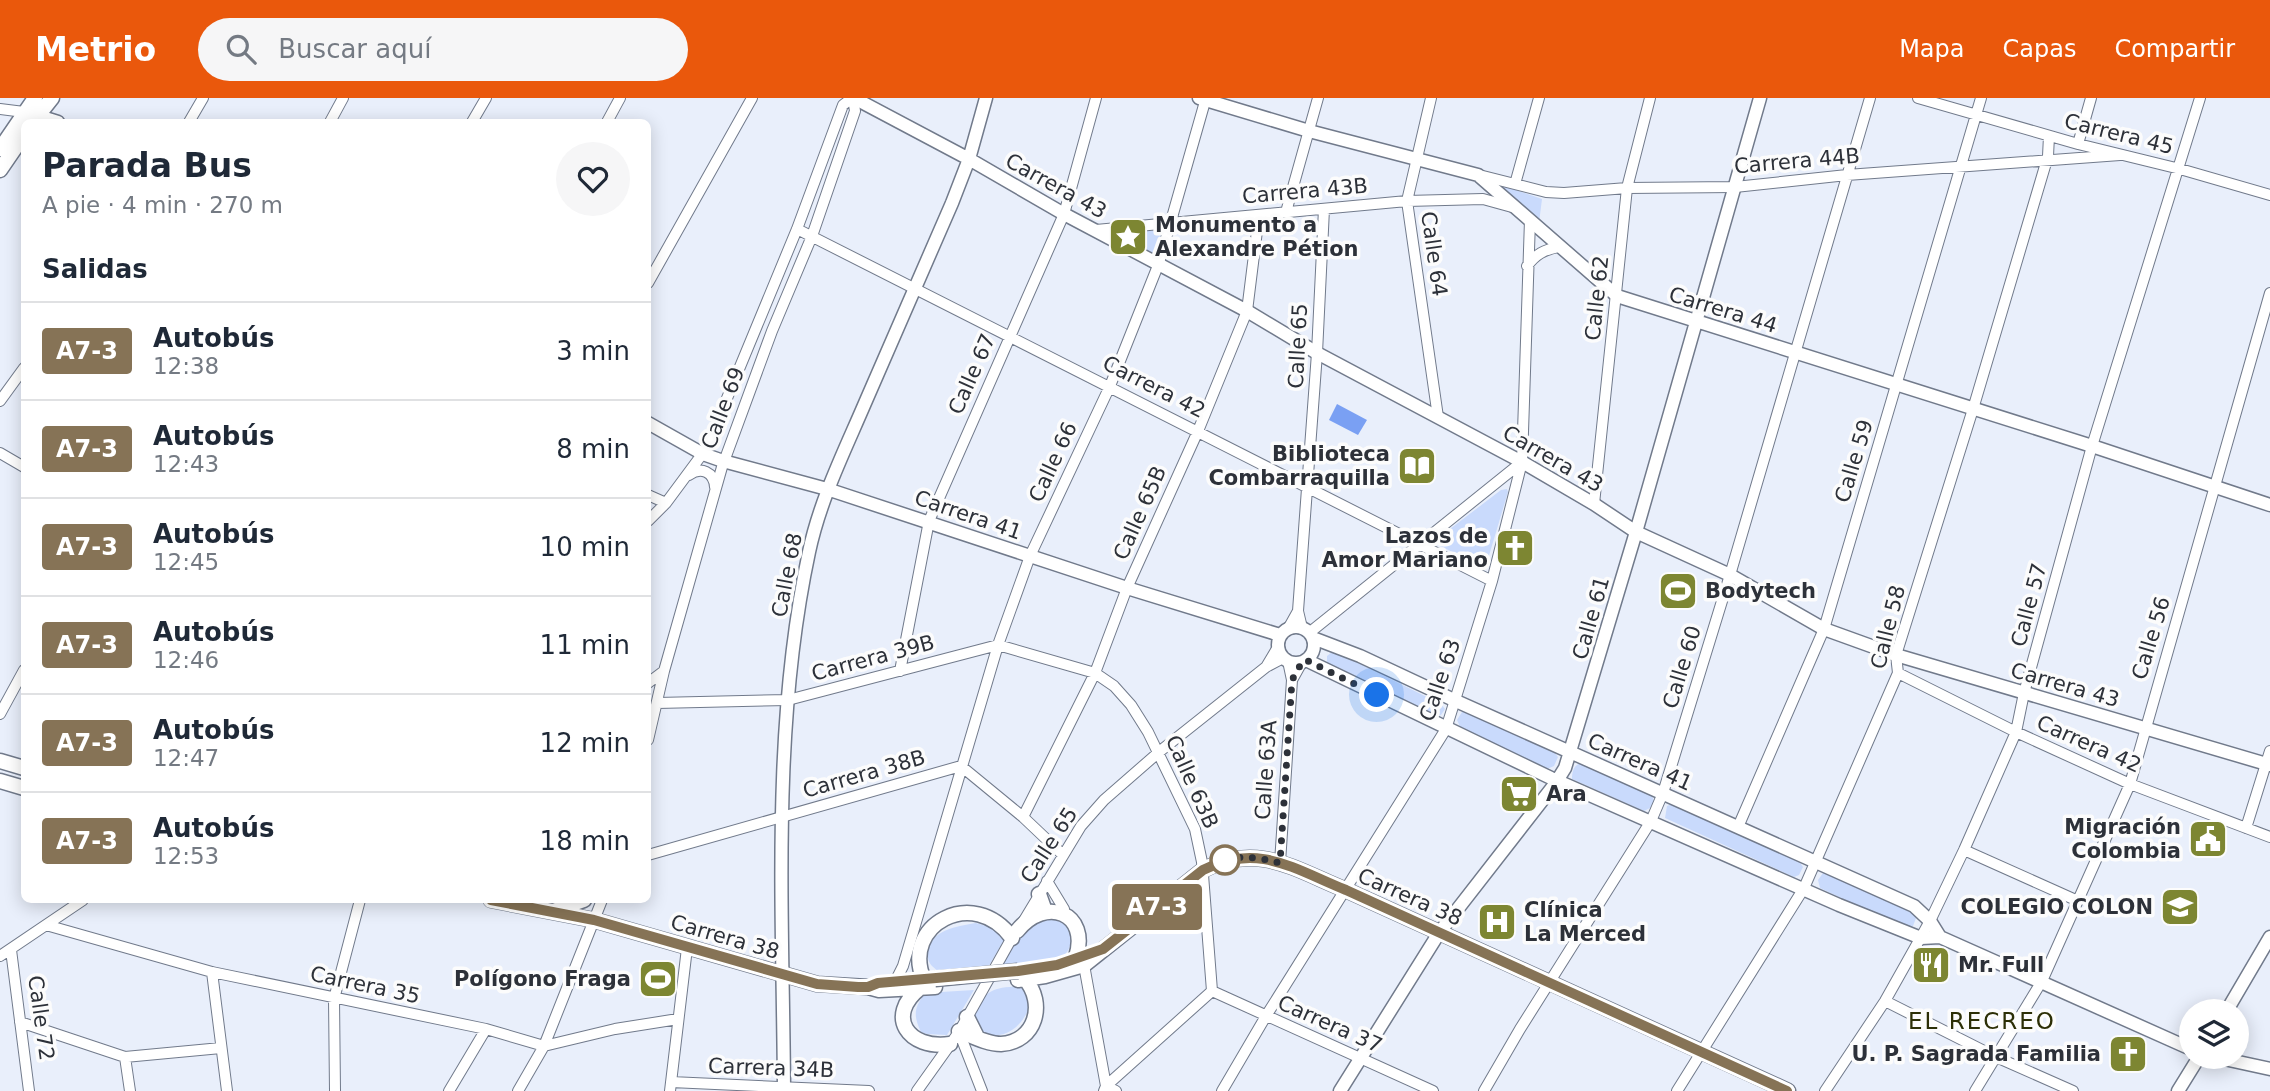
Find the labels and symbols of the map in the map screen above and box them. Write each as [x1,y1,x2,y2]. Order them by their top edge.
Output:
street label: Carrera 45 [2062,109,2176,159]
street label: Carrera 44B [1733,144,1861,178]
street label: Carrera 43 [1001,148,1111,224]
street label: Carrera 43B [1241,174,1369,208]
street label: Calle 64 [1416,210,1452,298]
place label: Monumento a Alexandre Pétion [1155,213,1359,261]
place icon: Monumento a Alexandre Pétion [1107,216,1149,258]
street label: Calle 62 [1581,254,1613,342]
street label: Carrera 44 [1666,282,1780,338]
street label: Calle 65 [1284,303,1312,389]
street label: Calle 67 [944,330,1000,418]
street label: Carrera 42 [1099,351,1209,423]
street label: Calle 69 [696,364,750,452]
street label: Calle 59 [1830,417,1878,505]
street label: Calle 66 [1024,418,1082,506]
street label: Carrera 43 [1499,421,1607,497]
place label: Biblioteca Combarraquilla [1208,442,1390,490]
library icon: Biblioteca Combarraquilla [1396,445,1438,487]
street label: Calle 65B [1109,462,1171,564]
street label: Carrera 41 [911,485,1025,545]
place label: Lazos de Amor Mariano [1322,524,1488,572]
church icon: Lazos de Amor Mariano [1494,527,1536,569]
street label: Calle 68 [767,531,807,619]
street label: Calle 57 [2006,561,2052,649]
sports icon: Bodytech [1657,570,1699,612]
street label: Calle 61 [1568,574,1614,662]
place label: Bodytech [1705,579,1816,603]
street label: Calle 58 [1866,583,1910,671]
street label: Calle 56 [2127,594,2175,682]
street label: Calle 60 [1658,623,1706,711]
street label: Carrera 39B [809,630,937,686]
street label: Calle 63 [1415,636,1465,724]
street label: Carrera 43 [2008,658,2122,712]
your location [1359,677,1394,712]
street label: Carrera 42 [2033,710,2145,778]
street label: Calle 63A [1251,719,1281,821]
street label: Carrera 41 [1584,728,1696,796]
street label: Calle 63B [1161,731,1223,833]
street label: Carrera 38B [800,745,928,803]
supermarket icon: Ara [1498,773,1540,815]
place label: Ara [1546,782,1587,806]
street label: Calle 65 [1016,803,1082,887]
place label: Migración Colombia [2064,815,2181,863]
public building icon: Migración Colombia [2187,818,2229,860]
unlabelled marker [1210,845,1240,875]
street label: Carrera 38 [1354,863,1466,931]
line badge: A7-3 [1108,884,1206,930]
school or university icon: COLEGIO COLON [2159,886,2201,928]
place label: COLEGIO COLON [1960,895,2153,919]
place label: Clínica La Merced [1524,898,1646,946]
hospital icon: Clínica La Merced [1476,901,1518,943]
street label: Carrera 38 [668,910,782,964]
restaurant icon: Mr. Full [1910,944,1952,986]
place label: Mr. Full [1958,953,2044,977]
sports icon: Polígono Fraga [637,958,679,1000]
street label: Carrera 35 [308,962,422,1008]
place label: Polígono Fraga [454,967,631,991]
street label: Calle 72 [23,974,59,1062]
street label: Carrera 37 [1274,990,1386,1058]
district label: EL RECREO [1908,1008,2056,1034]
church icon: U. P. Sagrada Familia [2107,1033,2149,1075]
place label: U. P. Sagrada Familia [1852,1042,2101,1066]
street label: Carrera 34B [708,1054,834,1082]

